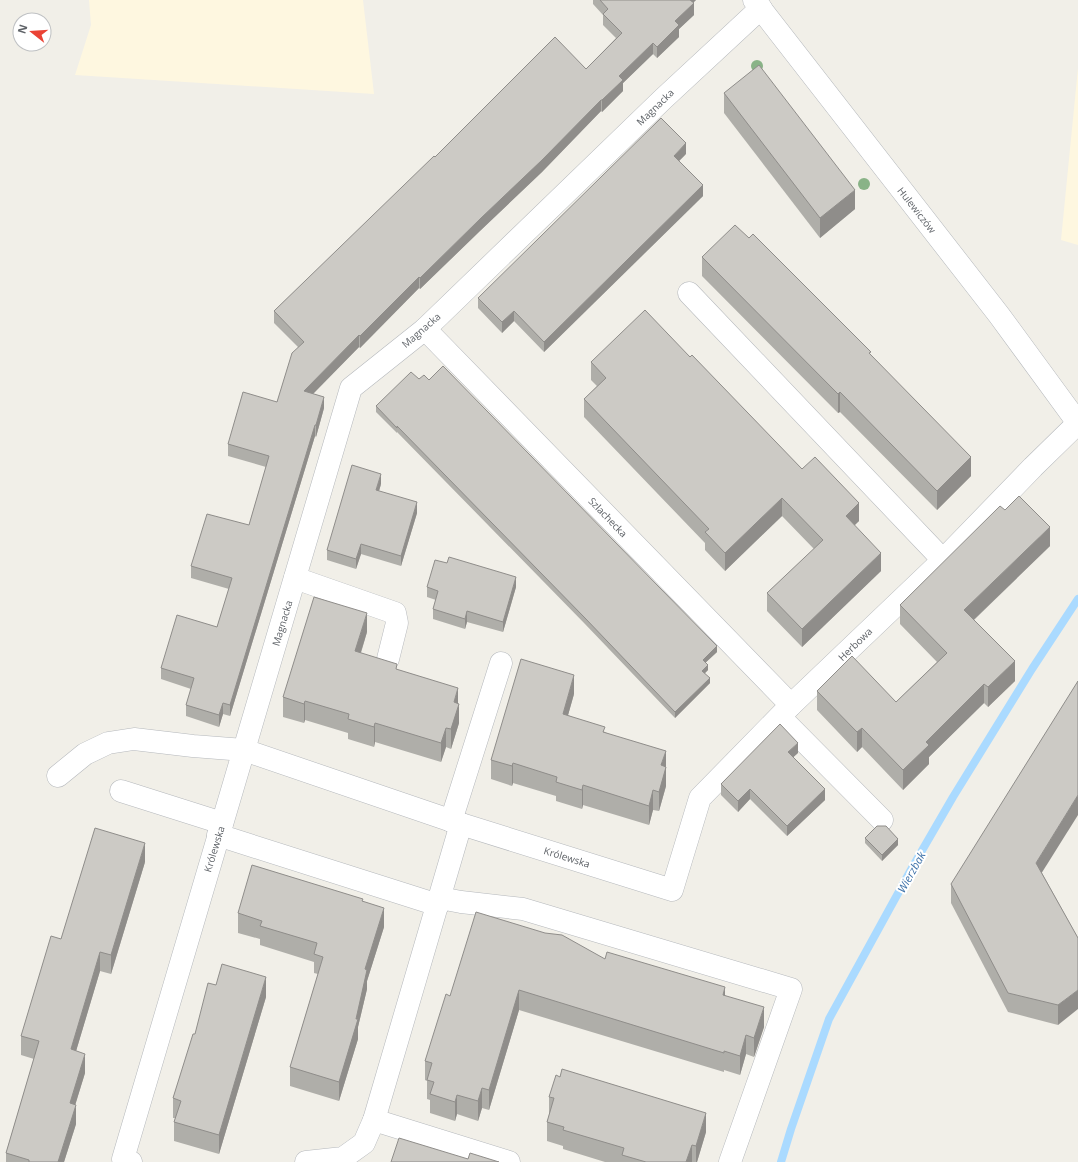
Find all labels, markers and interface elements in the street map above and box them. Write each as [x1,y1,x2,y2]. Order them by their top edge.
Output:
north arrow [12,12,52,52]
text: N [13,22,30,35]
street label: Magnacka [633,86,677,128]
street label: Hulewiczów [895,184,940,236]
street label: Magnacka [399,309,443,351]
street label: Szlachecka [585,494,631,540]
street label: Magnacka [268,598,296,648]
street label: Herbowa [835,624,875,664]
street label: Królewska [200,824,228,874]
street label: Królewska [542,843,592,871]
water label: Wierzbak [894,848,929,895]

